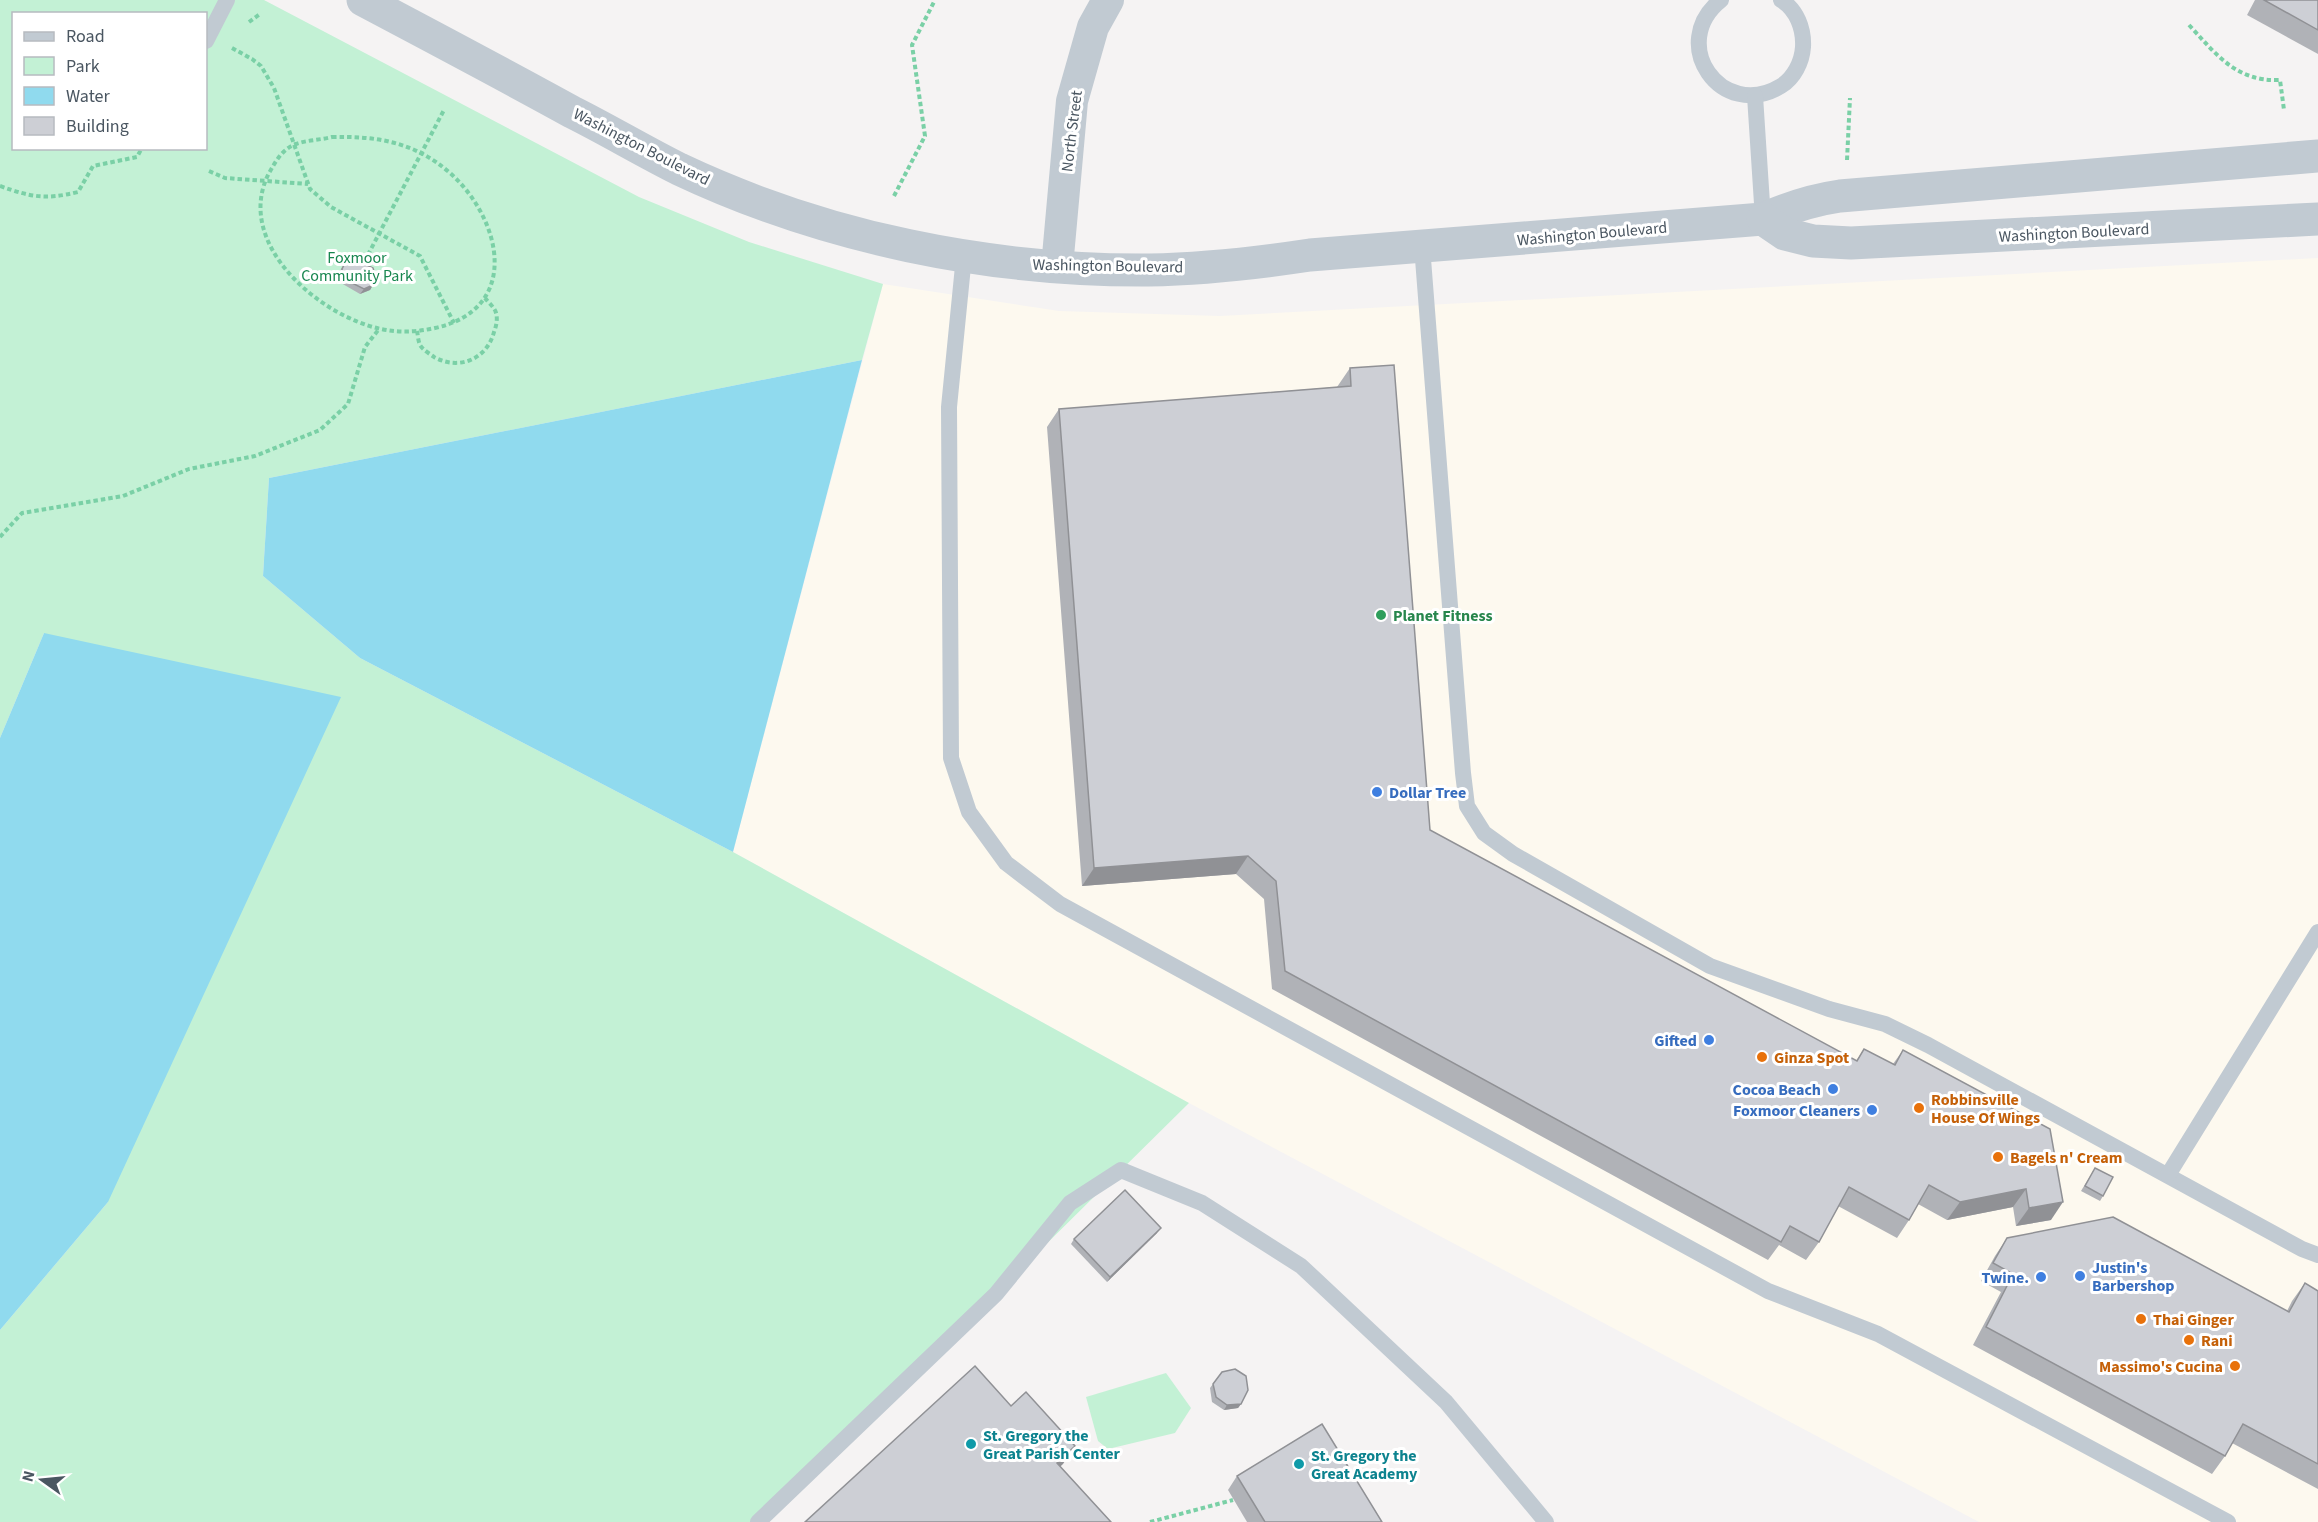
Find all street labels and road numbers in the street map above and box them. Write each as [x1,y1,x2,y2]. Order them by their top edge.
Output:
street label: North Street [1056,89,1088,173]
street label: Washington Boulevard [569,103,714,191]
street label: Washington Boulevard [1516,216,1668,252]
street label: Washington Boulevard [1998,218,2150,248]
street label: Washington Boulevard [1032,254,1184,278]

